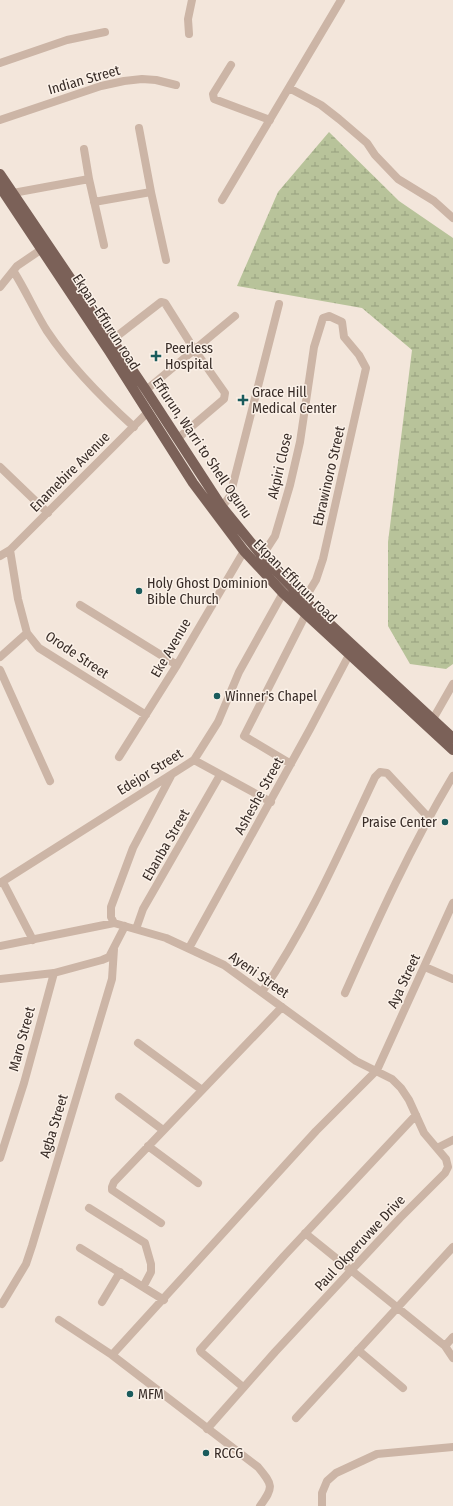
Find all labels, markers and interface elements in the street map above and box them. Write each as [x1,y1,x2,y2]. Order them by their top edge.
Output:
street label: Indian Street [46,62,122,98]
street label: Ekpan-Effurun road [69,271,143,373]
place label: Peerless Hospital [165,340,213,373]
marker: Peerless Hospital [150,350,162,362]
street label: Effurun, Warri to Shell Ogunu [149,375,255,521]
place label: Grace Hill Medical Center [252,384,337,417]
marker: Grace Hill Medical Center [237,394,249,406]
street label: Ebrawinoro Street [309,424,349,528]
street label: Enamebire Avenue [26,428,114,516]
street label: Akpiri Close [264,431,296,501]
street label: Ekpan-Effurun road [250,536,340,626]
place label: Holy Ghost Dominion Bible Church [147,575,268,608]
marker: Holy Ghost Dominion Bible Church [134,586,144,596]
street label: Eke Avenue [147,615,195,681]
street label: Orode Street [42,628,112,683]
place label: Winner's Chapel [225,688,317,705]
marker: Winner's Chapel [212,691,222,701]
street label: Edejor Street [114,745,186,799]
street label: Asheshe Street [231,754,287,838]
street label: Ebanba Street [139,806,194,884]
place label: Praise Center [362,814,437,831]
marker: Praise Center [440,817,450,827]
street label: Ayeni Street [226,948,293,1002]
street label: Aya Street [384,951,424,1011]
street label: Maro Street [5,1004,39,1073]
street label: Agba Street [36,1092,72,1160]
street label: Paul Okperuvwe Drive [311,1191,409,1294]
place label: MFM [138,1386,164,1403]
marker: MFM [125,1389,135,1399]
place label: RCCG [214,1445,243,1462]
marker: RCCG [201,1448,211,1458]

